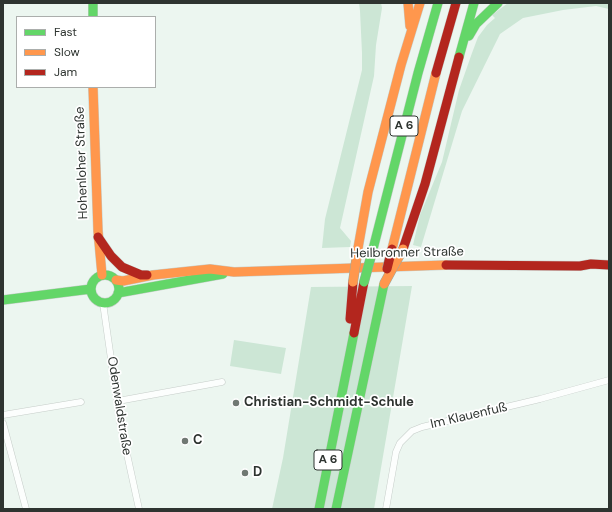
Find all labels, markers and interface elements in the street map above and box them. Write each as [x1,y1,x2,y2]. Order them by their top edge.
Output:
legend [16,16,156,88]
text: Fast [54,24,77,40]
text: Slow [54,44,80,60]
text: Jam [54,64,77,80]
street label: Hohenloher Straße [72,106,92,220]
road number: A 6 [390,116,418,136]
street label: Heilbronner Straße [350,244,464,262]
street label: Odenwaldstraße [103,355,135,457]
place label: Christian-Schmidt-Schule [244,395,414,411]
marker: Christian-Schmidt-Schule [231,398,241,408]
street label: Im Klauenfuß [429,400,509,432]
place label: C [193,433,203,449]
marker: C [180,436,190,446]
road number: A 6 [314,450,342,470]
place label: D [253,465,262,481]
marker: D [240,468,250,478]

